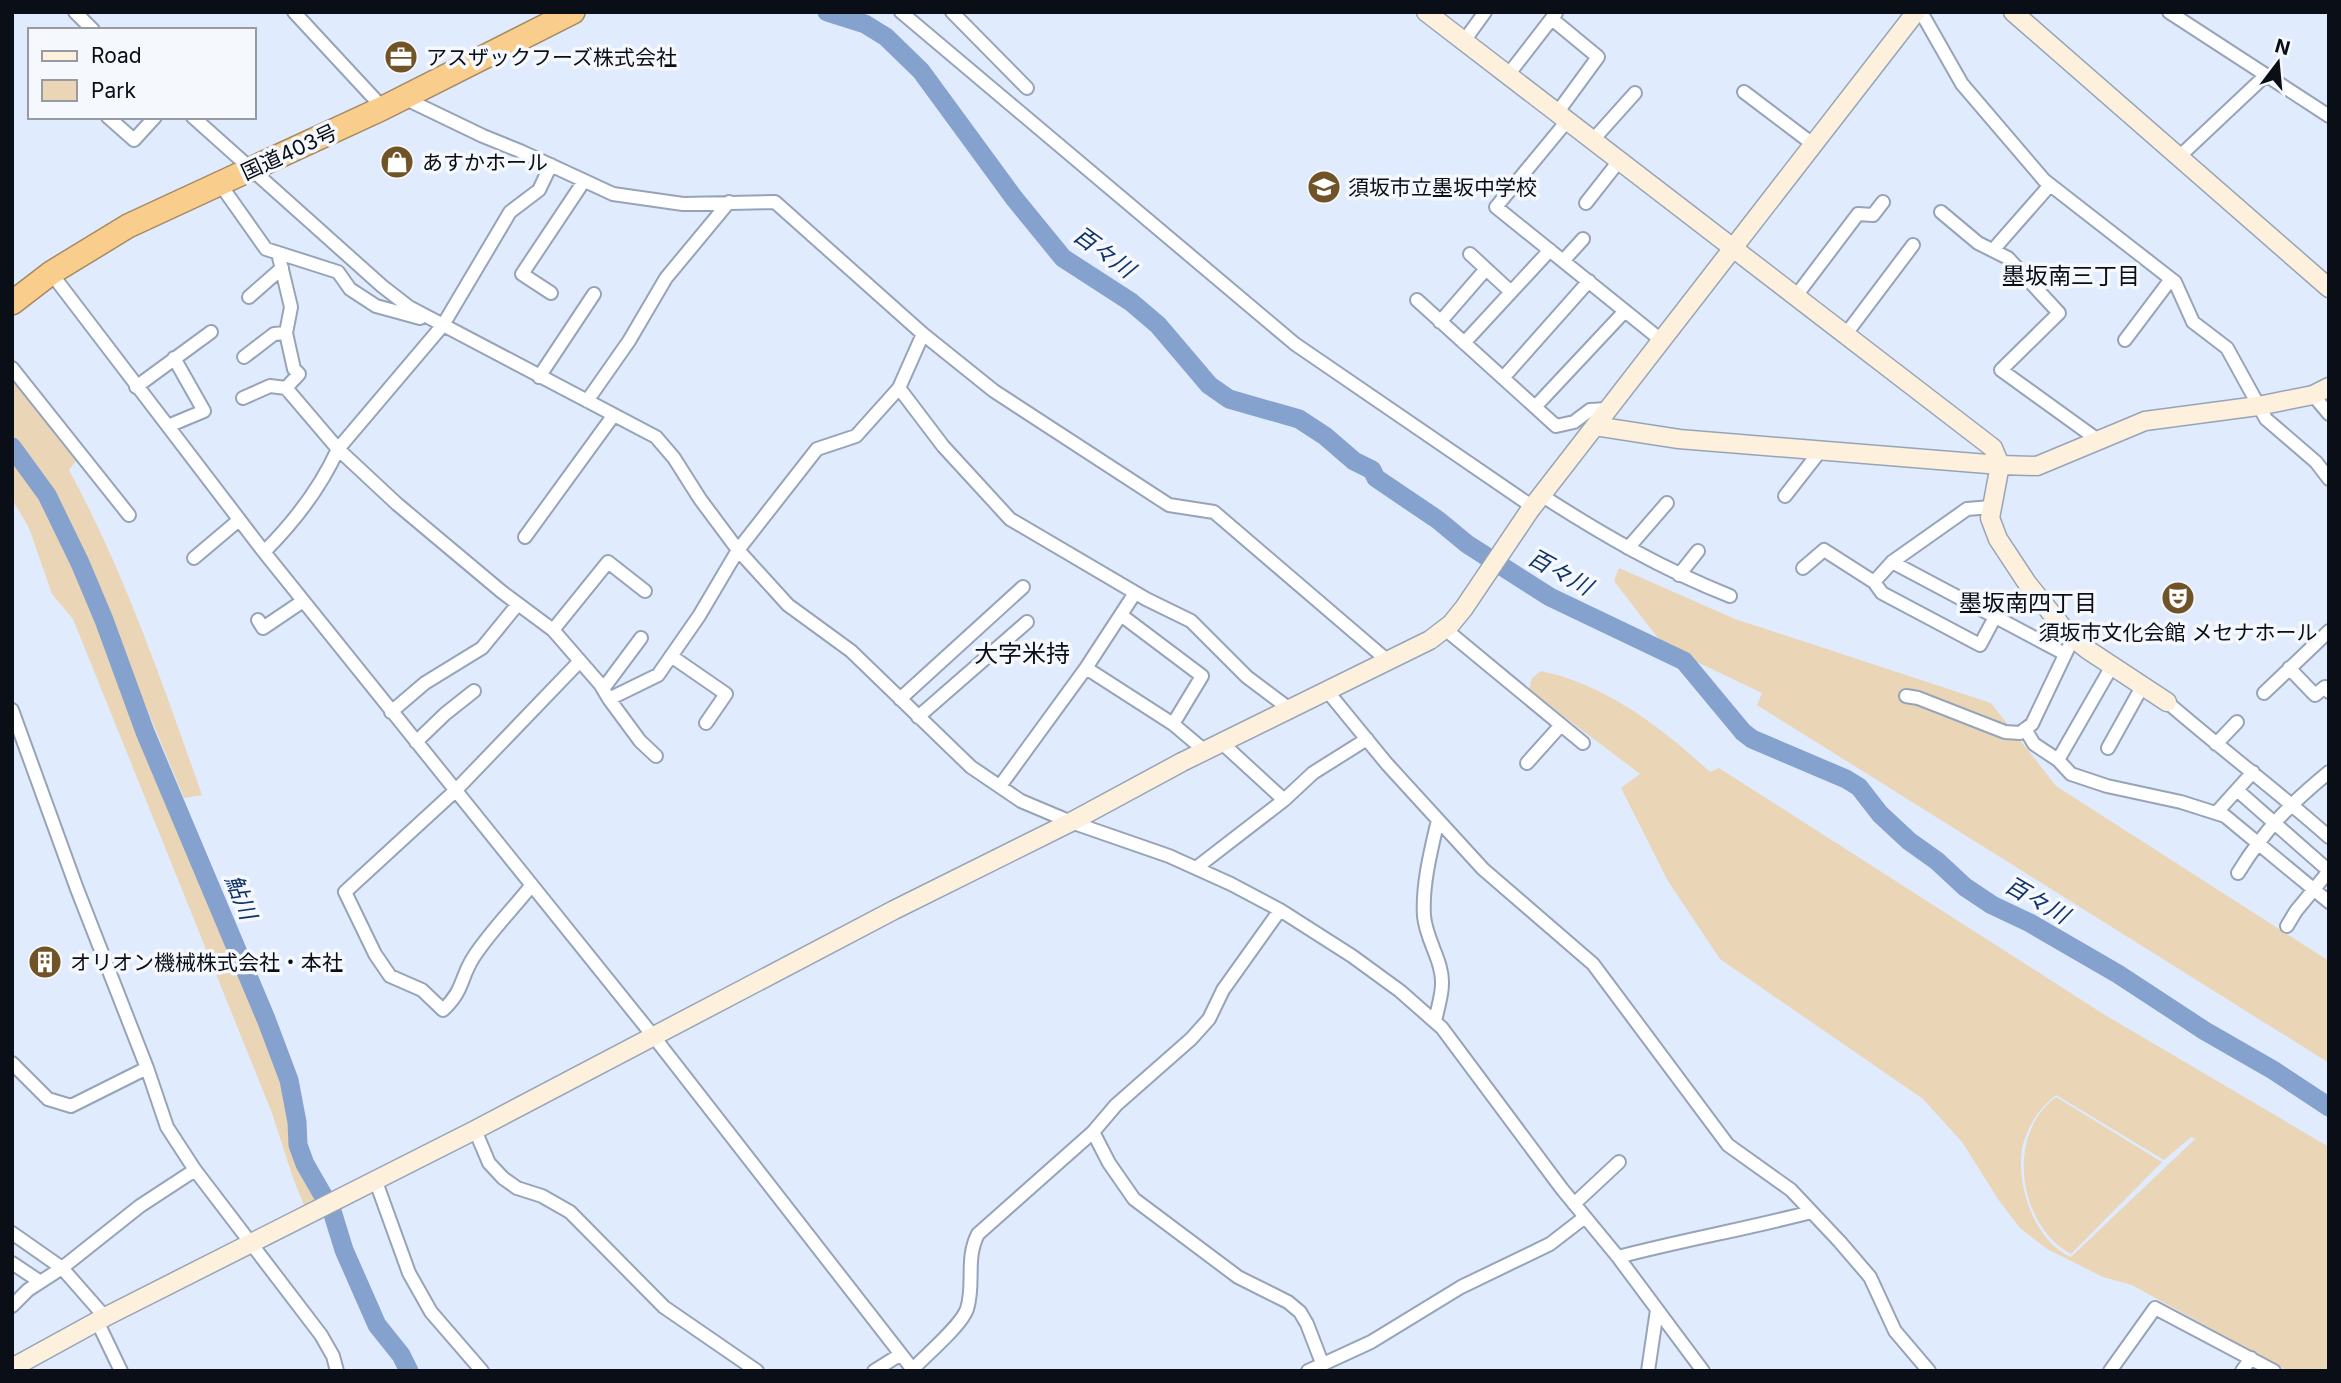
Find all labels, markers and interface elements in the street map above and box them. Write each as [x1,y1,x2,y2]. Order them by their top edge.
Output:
legend [28,28,256,119]
north arrow [2243,28,2313,98]
text: N [2272,34,2293,60]
office icon: アスザックフーズ株式会社 [382,38,420,76]
text: Road [91,43,142,68]
place label: アスザックフーズ株式会社 [426,45,677,70]
text: Park [91,78,136,103]
street label: 国道403号 [237,119,341,185]
shop icon: あすかホール [378,143,416,181]
place label: あすかホール [422,150,548,175]
school or university icon: 須坂市立墨坂中学校 [1305,168,1343,206]
place label: 須坂市立墨坂中学校 [1348,175,1537,200]
water label: 百々川 [1068,220,1143,285]
district label: 墨坂南三丁目 [2002,262,2140,290]
water label: 百々川 [1523,543,1600,602]
theatre icon: 須坂市文化会館 メセナホール [2159,579,2197,617]
district label: 墨坂南四丁目 [1959,589,2097,617]
place label: 須坂市文化会館 メセナホール [2039,620,2317,645]
district label: 大字米持 [974,639,1070,668]
water label: 鮎川 [219,870,264,926]
water label: 百々川 [2000,871,2076,931]
building icon: オリオン機械株式会社・本社 [26,943,64,981]
place label: オリオン機械株式会社・本社 [70,950,343,975]

